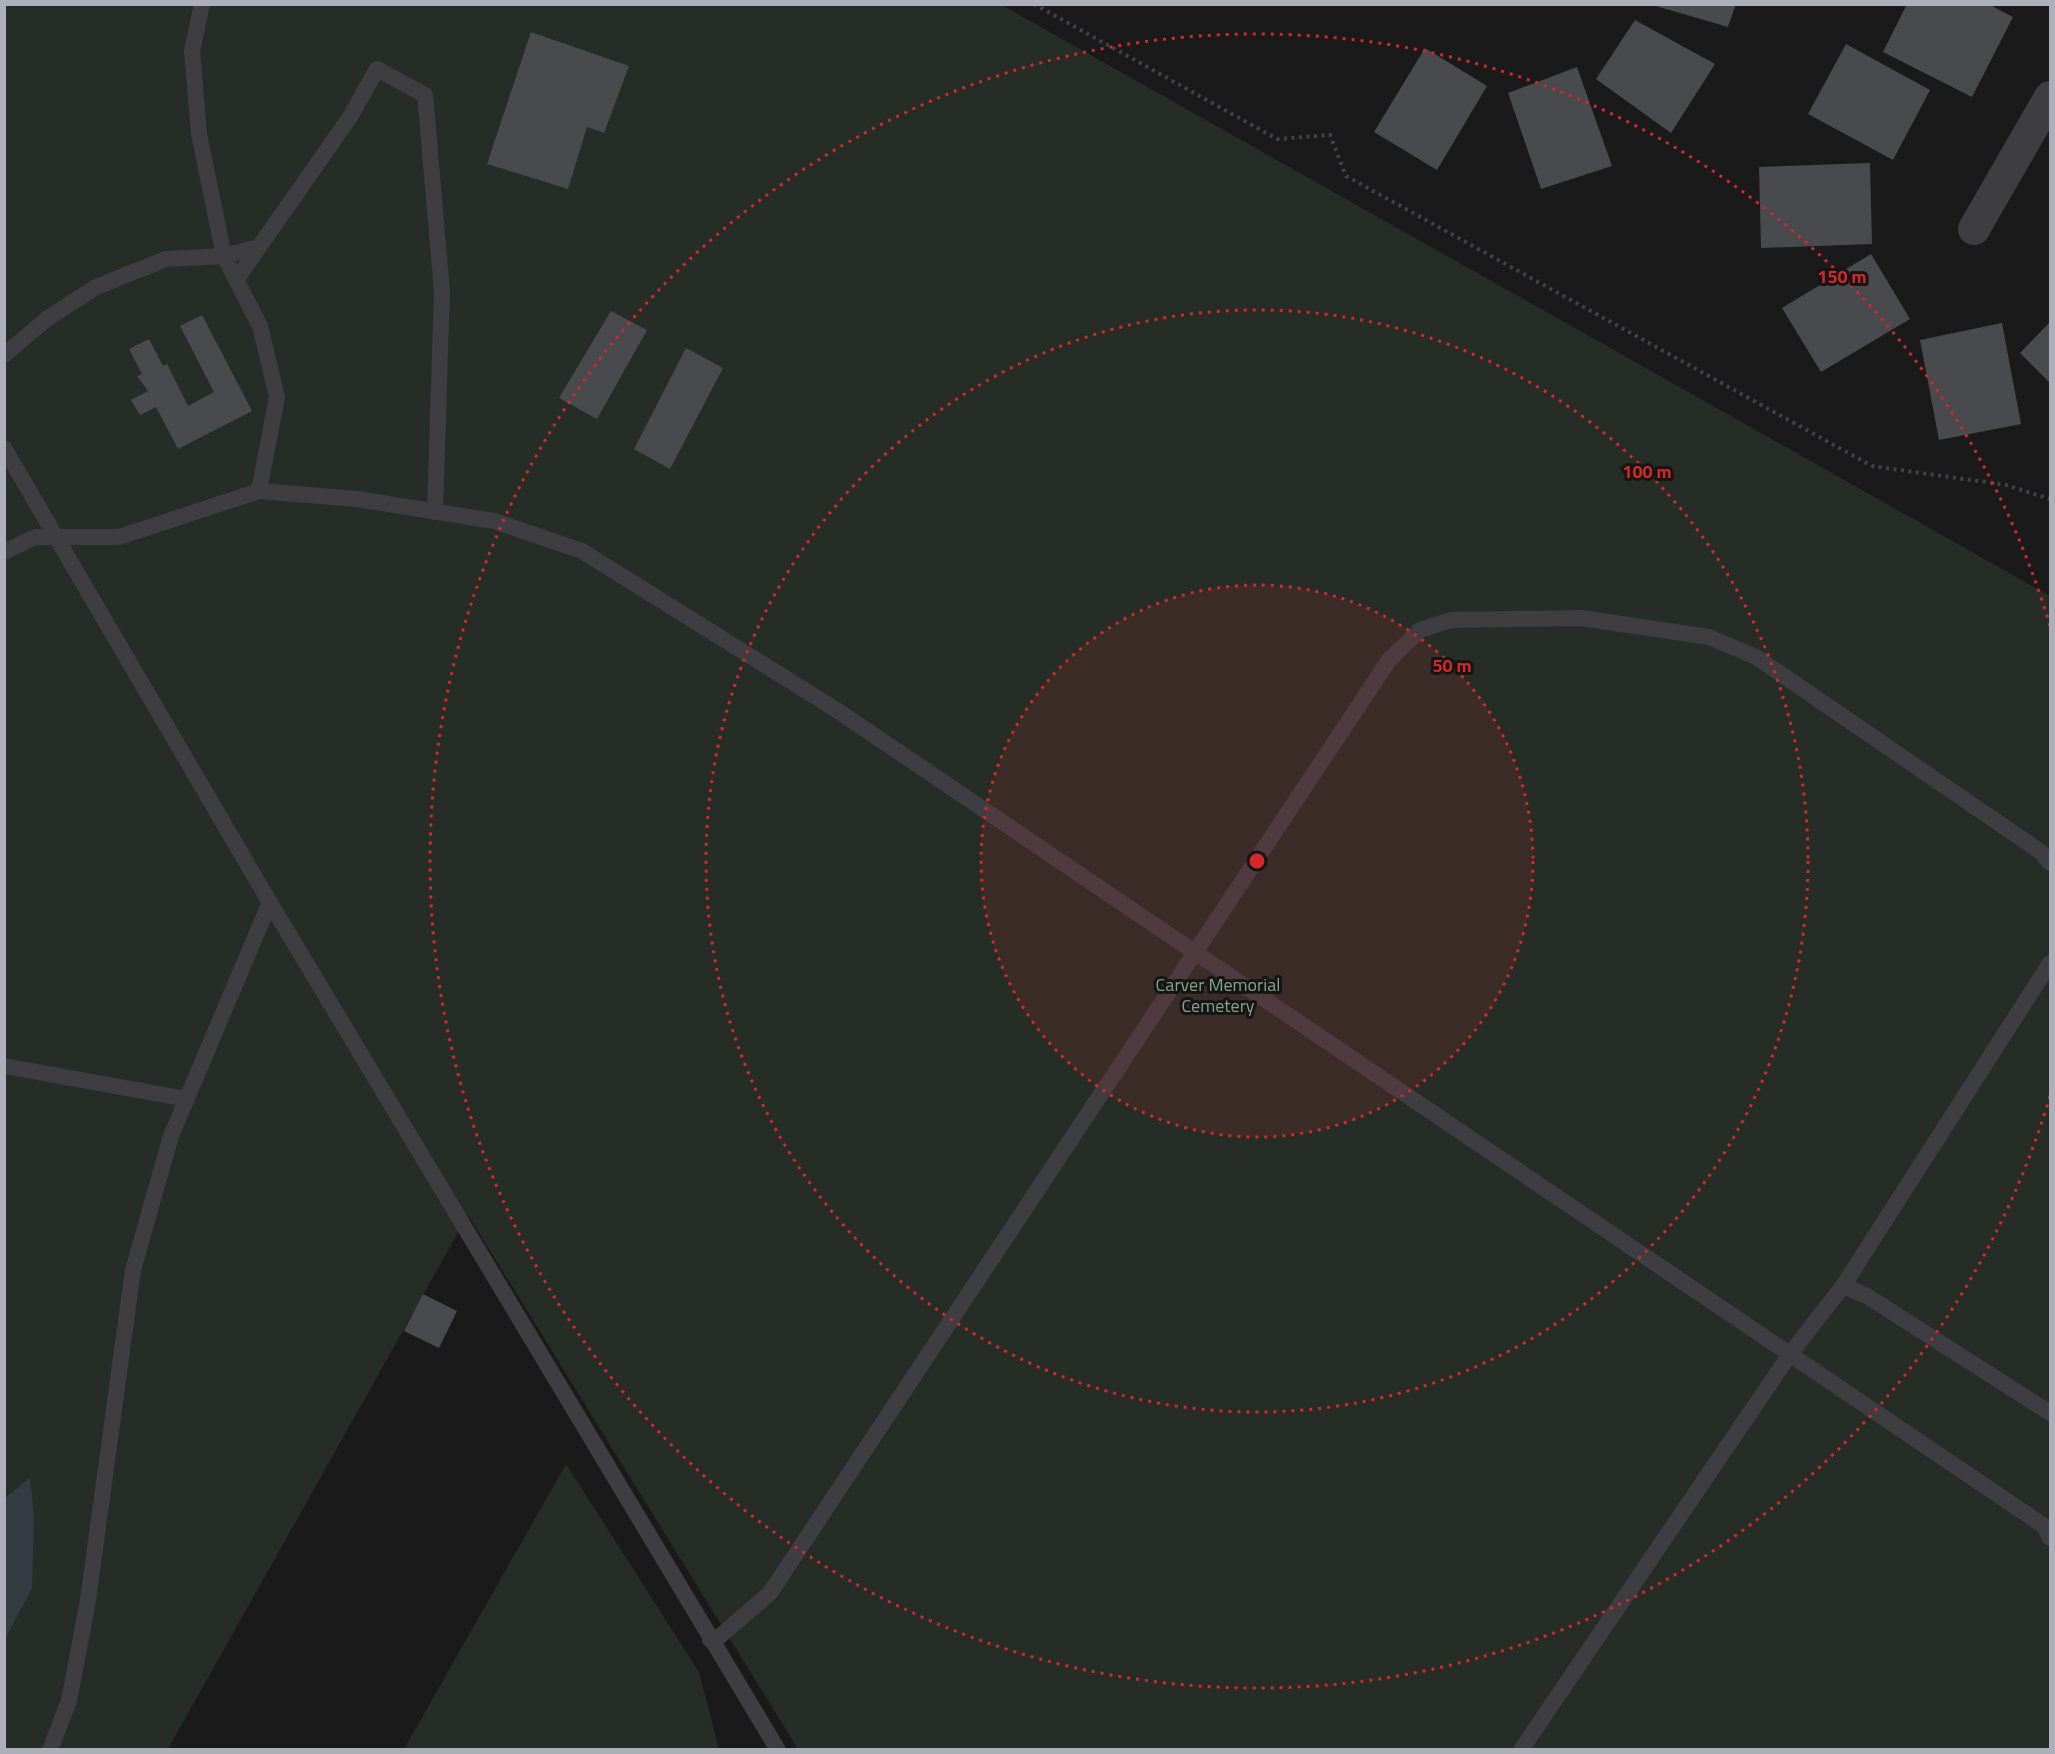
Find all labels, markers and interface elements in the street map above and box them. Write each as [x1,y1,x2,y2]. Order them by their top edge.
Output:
text: 150 m [1817,263,1867,290]
text: 100 m [1622,458,1672,485]
text: 50 m [1432,652,1472,679]
centre of rings [1247,851,1267,871]
park label: Carver Memorial Cemetery [1156,971,1280,1019]

